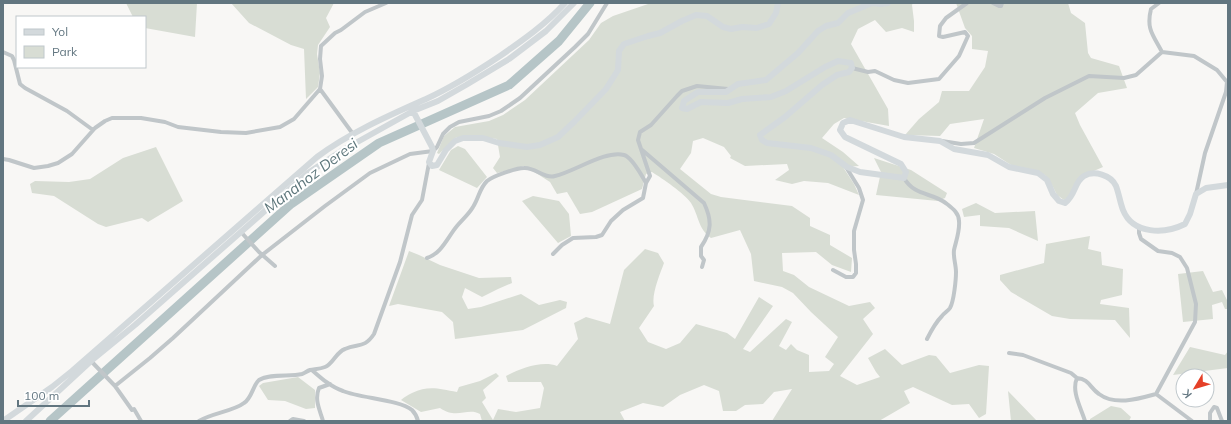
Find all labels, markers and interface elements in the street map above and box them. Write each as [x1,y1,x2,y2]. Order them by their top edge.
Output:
legend [16,16,146,68]
text: Yol [51,24,68,39]
text: Park [52,44,78,59]
water label: Manahoz Deresi [260,134,362,217]
north arrow [1175,368,1215,408]
scale bar [18,382,89,408]
text: K [1179,386,1195,401]
text: 100 m [24,388,59,403]

